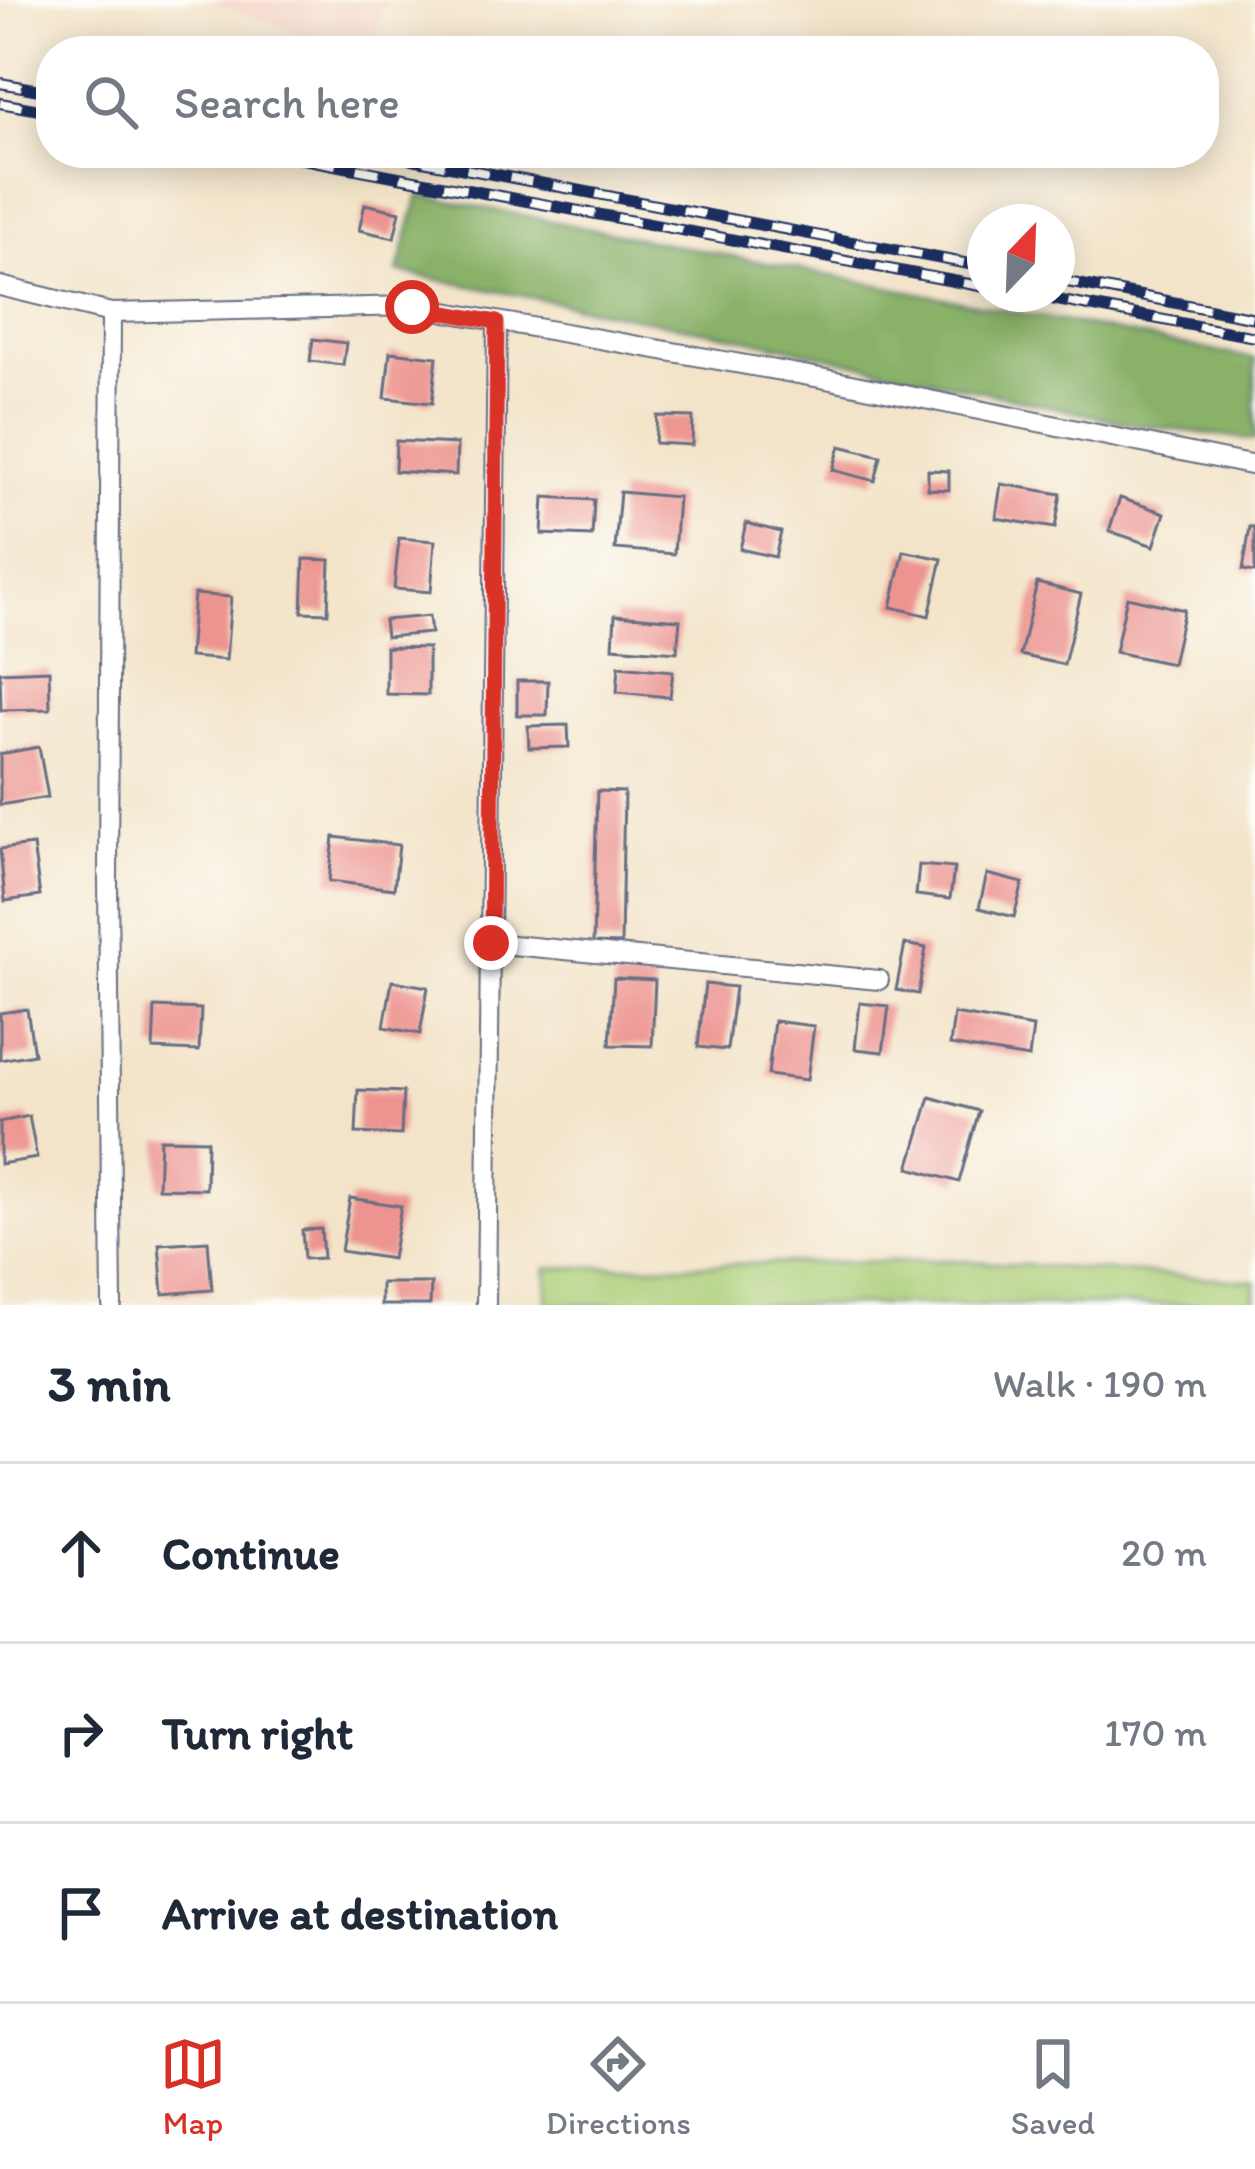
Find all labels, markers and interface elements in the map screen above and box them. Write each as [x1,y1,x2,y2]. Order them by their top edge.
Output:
search box [36,36,1219,168]
icon: search [78,69,144,135]
text: Search here [174,75,400,129]
north arrow [967,204,1075,312]
route start [385,280,439,334]
route end [464,916,518,970]
text: 3 min [48,1353,170,1414]
text: Walk · 190 m [993,1360,1207,1407]
icon: ahead [48,1520,114,1586]
text: Continue [162,1526,340,1580]
text: 20 m [1121,1529,1207,1576]
icon: right [48,1700,114,1766]
text: Turn right [162,1706,353,1760]
text: 170 m [1104,1709,1207,1756]
icon: arrive [48,1880,114,1946]
text: Arrive at destination [162,1886,558,1940]
tab: Map [160,2031,226,2142]
tab: Directions [546,2031,691,2142]
tab: Saved [1011,2031,1095,2142]

